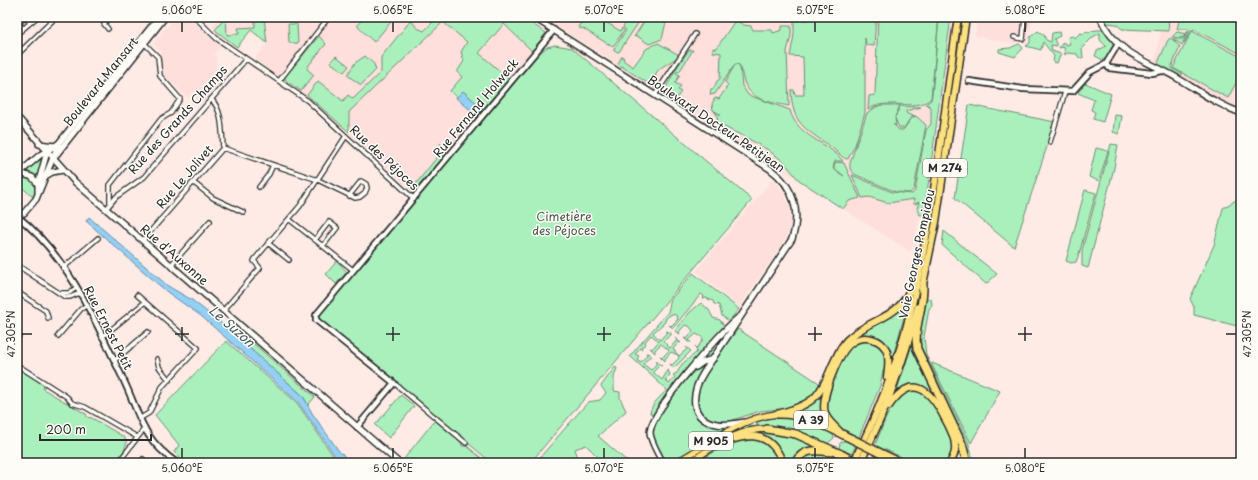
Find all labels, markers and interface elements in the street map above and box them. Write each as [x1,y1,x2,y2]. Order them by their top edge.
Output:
text: 5.060°E [161,2,203,17]
text: 5.065°E [373,2,413,17]
text: 5.070°E [584,2,624,17]
text: 5.075°E [796,2,834,17]
text: 5.080°E [1005,2,1045,17]
street label: Boulevard Mansart [59,33,142,130]
street label: Rue Fernand Holweck [428,54,522,161]
street label: Rue des Grands Champs [124,61,231,178]
street label: Boulevard Docteur Petitjean [644,70,789,176]
street label: Rue des Péjoces [346,121,423,194]
street label: Rue Le Jolivet [152,141,217,212]
road number: M 274 [923,159,967,177]
street label: Voie Georges Pompidou [893,187,939,320]
park label: Cimetière des Péjoces [532,207,596,239]
street label: Rue d'Auxonne [137,220,213,289]
street label: Rue Ernest Petit [80,282,138,373]
water label: Le Suzon [205,300,260,352]
text: 47.305°N [3,310,18,357]
text: 47.305°N [1239,310,1254,357]
road number: A 39 [794,411,828,429]
scale bar [40,416,151,442]
text: 200 m [46,420,86,438]
road number: M 905 [689,432,733,450]
text: 5.060°E [161,460,203,475]
text: 5.065°E [373,460,413,475]
text: 5.070°E [584,460,624,475]
text: 5.075°E [796,460,834,475]
text: 5.080°E [1005,460,1045,475]

